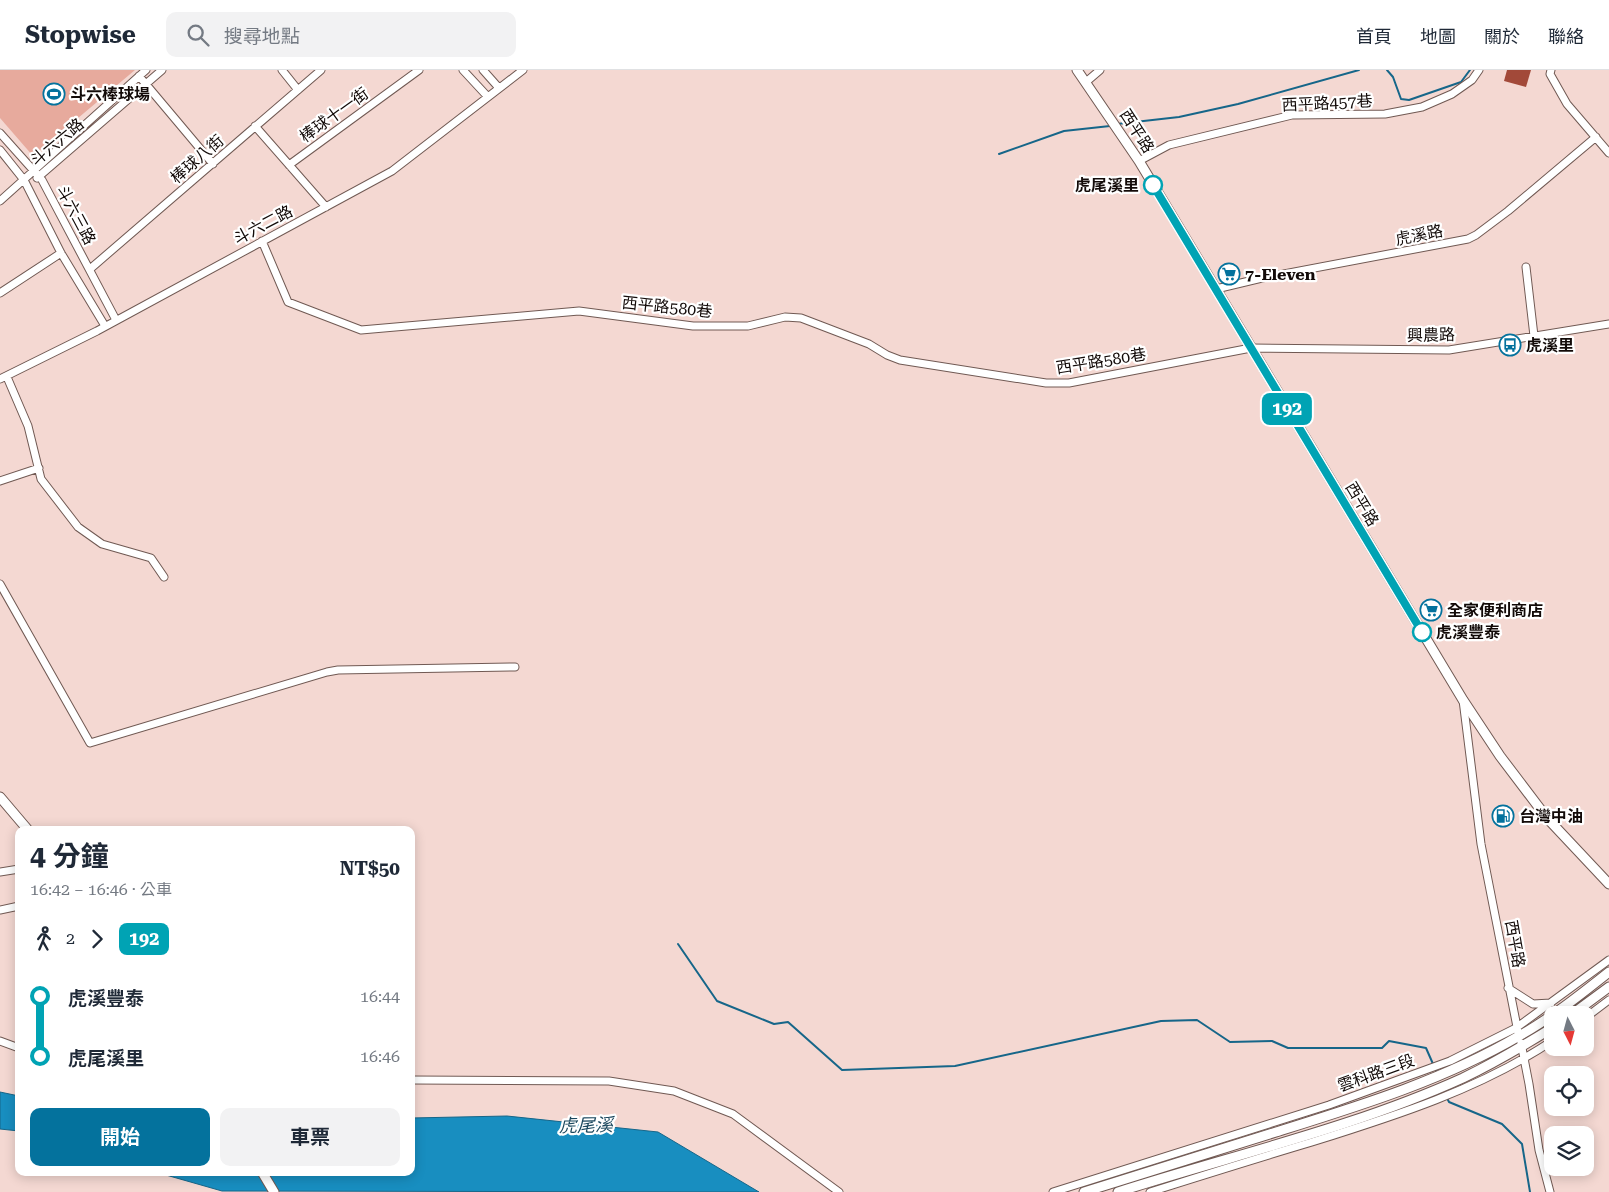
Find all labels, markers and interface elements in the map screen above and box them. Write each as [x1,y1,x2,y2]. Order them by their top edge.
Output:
search box [166,12,516,57]
text: Stopwise [25,21,136,49]
icon: search [184,21,212,49]
text: 搜尋地點 [224,25,300,48]
text: 首頁 [1356,26,1392,47]
text: 地圖 [1420,26,1456,47]
text: 關於 [1484,26,1520,47]
text: 聯絡 [1548,26,1584,47]
sports icon: 斗六棒球場 [42,82,66,106]
street label: 棒球十一街 [296,84,372,146]
place label: 斗六棒球場 [70,85,150,104]
street label: 西平路457巷 [1281,91,1373,115]
street label: 西平路 [1116,106,1158,156]
street label: 斗六六路 [26,114,88,170]
street label: 棒球八街 [167,131,227,187]
marker: 虎尾溪里 [1143,175,1163,195]
place label: 虎尾溪里 [1075,176,1139,195]
street label: 斗六三路 [53,182,99,248]
street label: 斗六二路 [230,202,296,248]
street label: 虎溪路 [1394,221,1444,249]
supermarket icon: 7-Eleven [1217,262,1241,286]
place label: 7-Eleven [1245,265,1316,284]
street label: 西平路580巷 [621,293,713,321]
street label: 興農路 [1407,325,1455,345]
bus stop icon: 虎溪里 [1498,333,1522,357]
place label: 虎溪里 [1526,336,1574,355]
street label: 西平路580巷 [1055,345,1147,377]
line badge: 192 [1258,393,1316,425]
text: 192 [1272,398,1302,419]
street label: 西平路 [1341,479,1383,529]
supermarket icon: 全家便利商店 [1419,598,1443,622]
place label: 全家便利商店 [1447,601,1543,620]
marker: 虎溪豐泰 [1412,622,1432,642]
place label: 虎溪豐泰 [1436,623,1500,642]
fuel station icon: 台灣中油 [1491,804,1515,828]
place label: 台灣中油 [1519,807,1583,826]
text: 4 分鐘 [30,840,109,873]
text: NT$50 [340,857,400,880]
text: 16:42 – 16:46 · 公車 [30,880,172,899]
street label: 西平路 [1501,919,1529,969]
icon: walk [30,925,58,953]
icon: forward [83,925,111,953]
text: 192 [129,928,159,949]
text: 2 [66,929,75,948]
text: 虎溪豐泰 [68,987,144,1010]
text: 16:44 [360,987,400,1006]
north arrow [1544,1006,1594,1056]
map controls [1544,1006,1594,1176]
text: 虎尾溪里 [68,1047,144,1070]
text: 16:46 [360,1047,400,1066]
street label: 雲科路三段 [1335,1050,1417,1096]
button: locate [1544,1066,1594,1116]
button: 開始 [30,1108,210,1166]
button: 車票 [220,1108,400,1166]
water label: 虎尾溪 [559,1114,616,1136]
button: layers [1544,1126,1594,1176]

